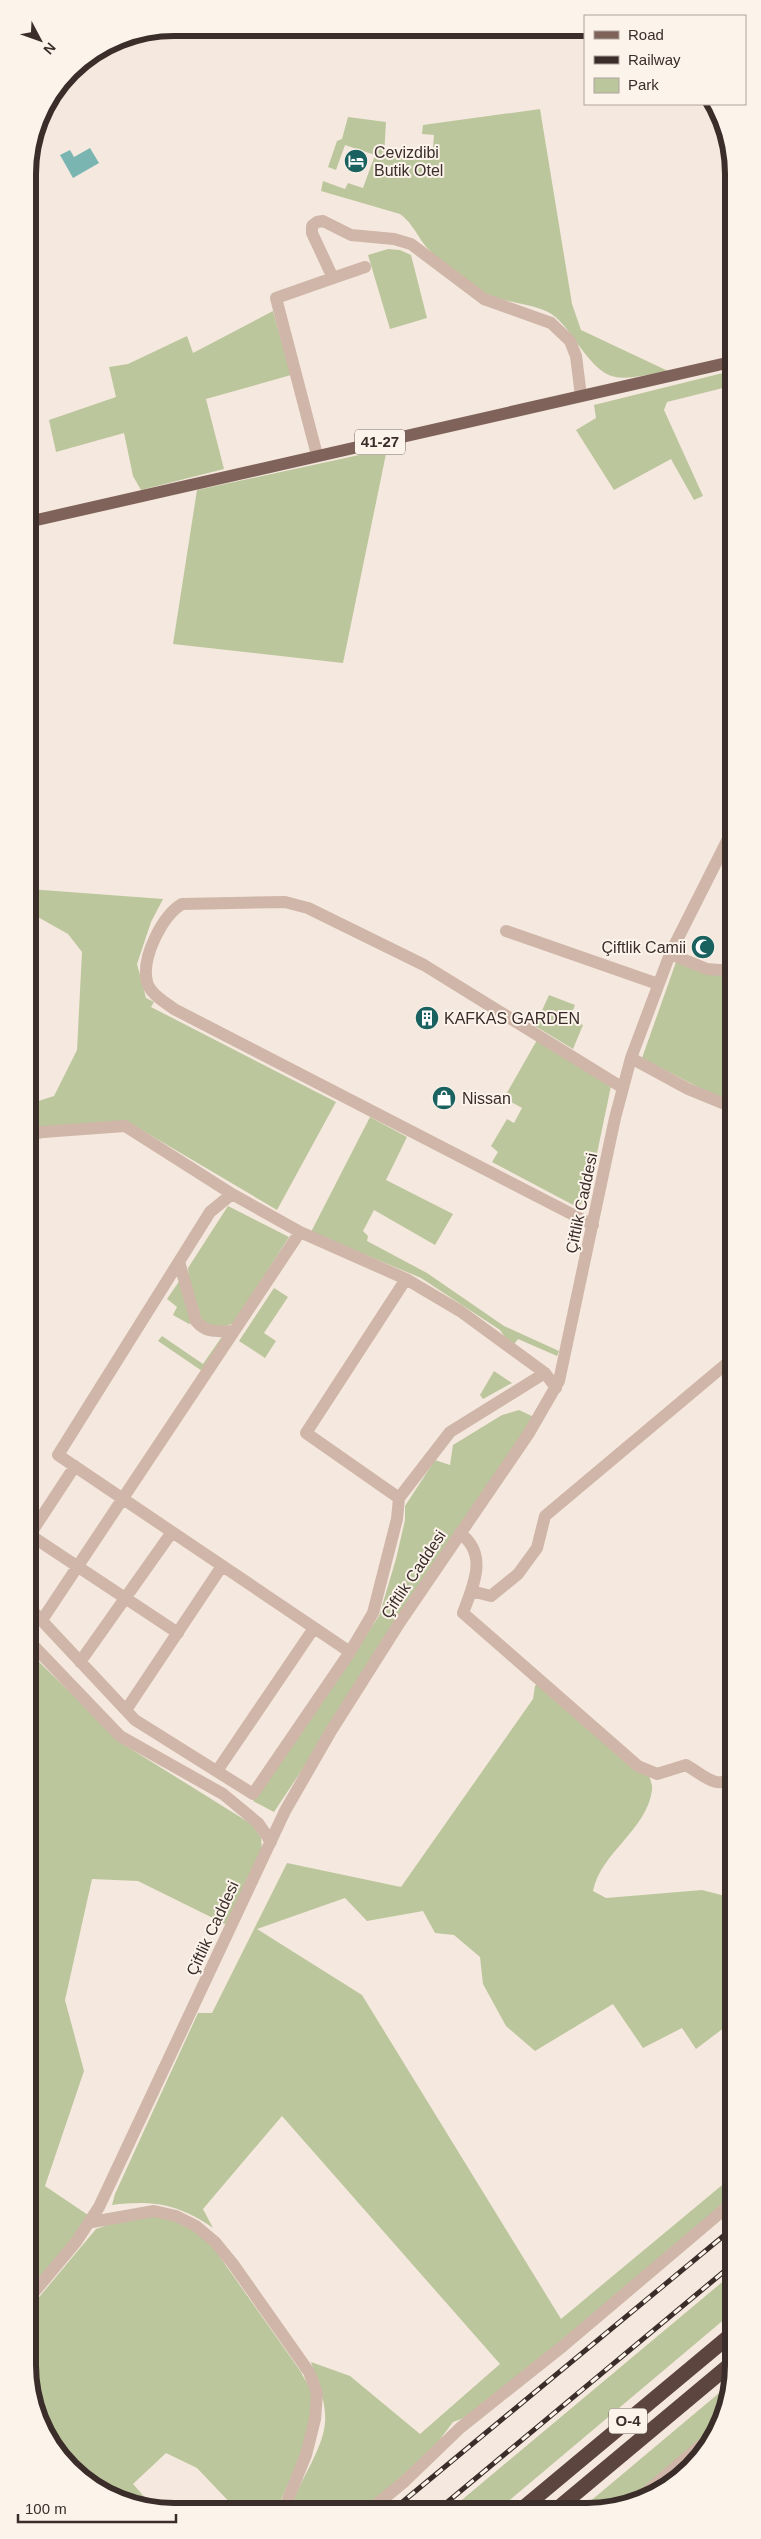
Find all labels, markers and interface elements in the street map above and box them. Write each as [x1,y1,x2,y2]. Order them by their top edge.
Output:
north arrow [15,15,65,65]
legend [584,15,746,105]
text: Road [628,26,664,43]
text: N [40,39,59,58]
text: Railway [628,51,681,68]
text: Park [628,76,659,93]
place label: Cevizdibi Butik Otel [374,144,443,179]
hotel icon: Cevizdibi Butik Otel [343,148,369,174]
road number: 41-27 [355,430,405,454]
mosque icon: Çiftlik Camii [690,934,716,960]
place label: Çiftlik Camii [602,939,686,956]
building icon: KAFKAS GARDEN [414,1005,440,1031]
place label: KAFKAS GARDEN [444,1010,580,1027]
shop icon: Nissan [431,1085,457,1111]
place label: Nissan [462,1090,511,1107]
street label: Çiftlik Caddesi [563,1151,600,1255]
street label: Çiftlik Caddesi [378,1527,449,1621]
street label: Çiftlik Caddesi [183,1878,242,1978]
road number: O-4 [609,2408,647,2434]
scale bar [18,2492,175,2524]
text: 100 m [25,2500,67,2517]

